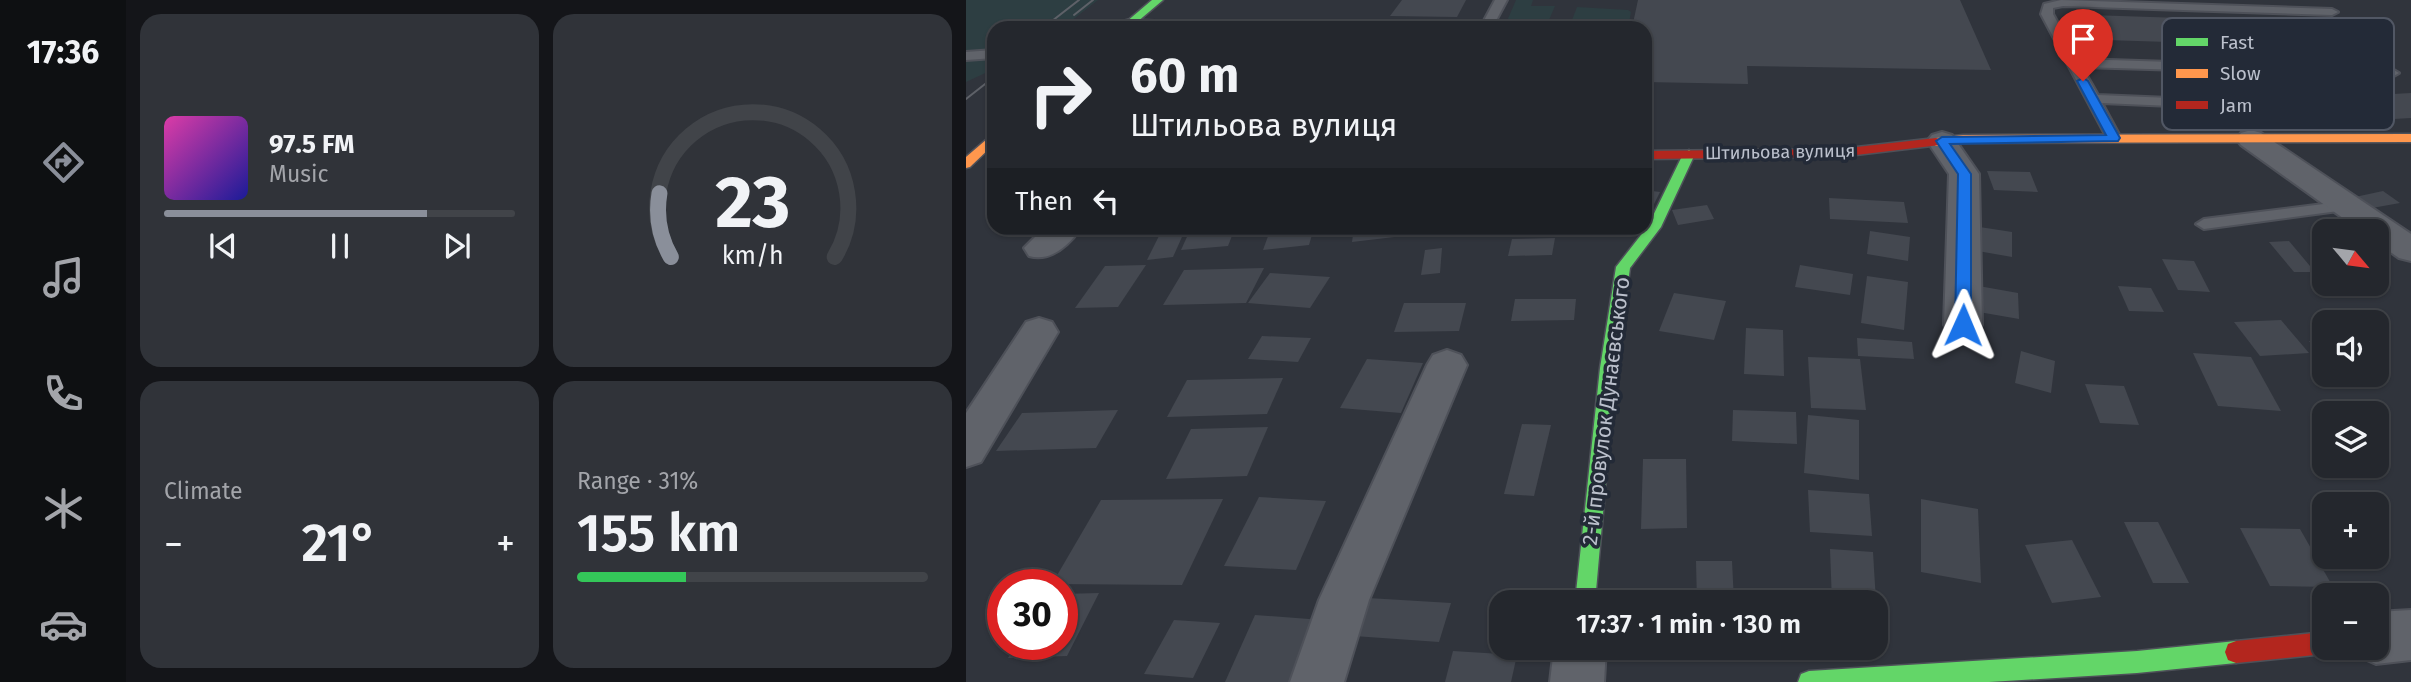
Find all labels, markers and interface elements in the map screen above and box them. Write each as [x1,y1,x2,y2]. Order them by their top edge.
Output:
pin [2053,9,2113,81]
legend [2162,18,2394,130]
icon: arrive [2064,20,2102,58]
text: Fast [2220,31,2254,54]
text: 17:36 [27,33,99,71]
text: 60 m [1130,46,1239,105]
icon: right [1015,49,1106,140]
text: Slow [2220,62,2261,85]
text: Jam [2220,94,2252,117]
text: Штильова вулиця [1130,106,1397,144]
text: 97.5 FM [269,129,354,160]
icon: directions [39,138,88,187]
street label: Штильова вулиця [1705,140,1855,164]
text: 23 [715,159,790,246]
text: Music [269,160,329,188]
icon: left [1087,182,1125,220]
text: Then [1015,186,1073,217]
north arrow [2312,219,2389,296]
map controls [2312,219,2389,660]
icon: previous [204,227,242,265]
icon: pause [321,227,359,265]
icon: next [438,227,476,265]
text: km/h [722,241,783,271]
icon: music [39,253,88,302]
street label: 2-й провулок Дунаєвського [1577,275,1635,547]
position arrow [1926,288,2000,362]
button: sound [2312,310,2389,387]
icon: phone [39,369,88,418]
button: layers [2312,401,2389,478]
text: Range · 31% [577,467,698,495]
text: Climate [164,477,243,505]
icon: climate [39,484,88,533]
button: + [2312,492,2389,569]
text: 155 km [577,502,740,565]
text: 21° [301,512,378,575]
text: − [164,521,183,567]
text: + [496,521,515,567]
speed limit sign: 30 [987,569,1078,660]
button: − [2312,583,2389,660]
icon: car [39,600,88,649]
text: 17:37 · 1 min · 130 m [1576,609,1801,640]

